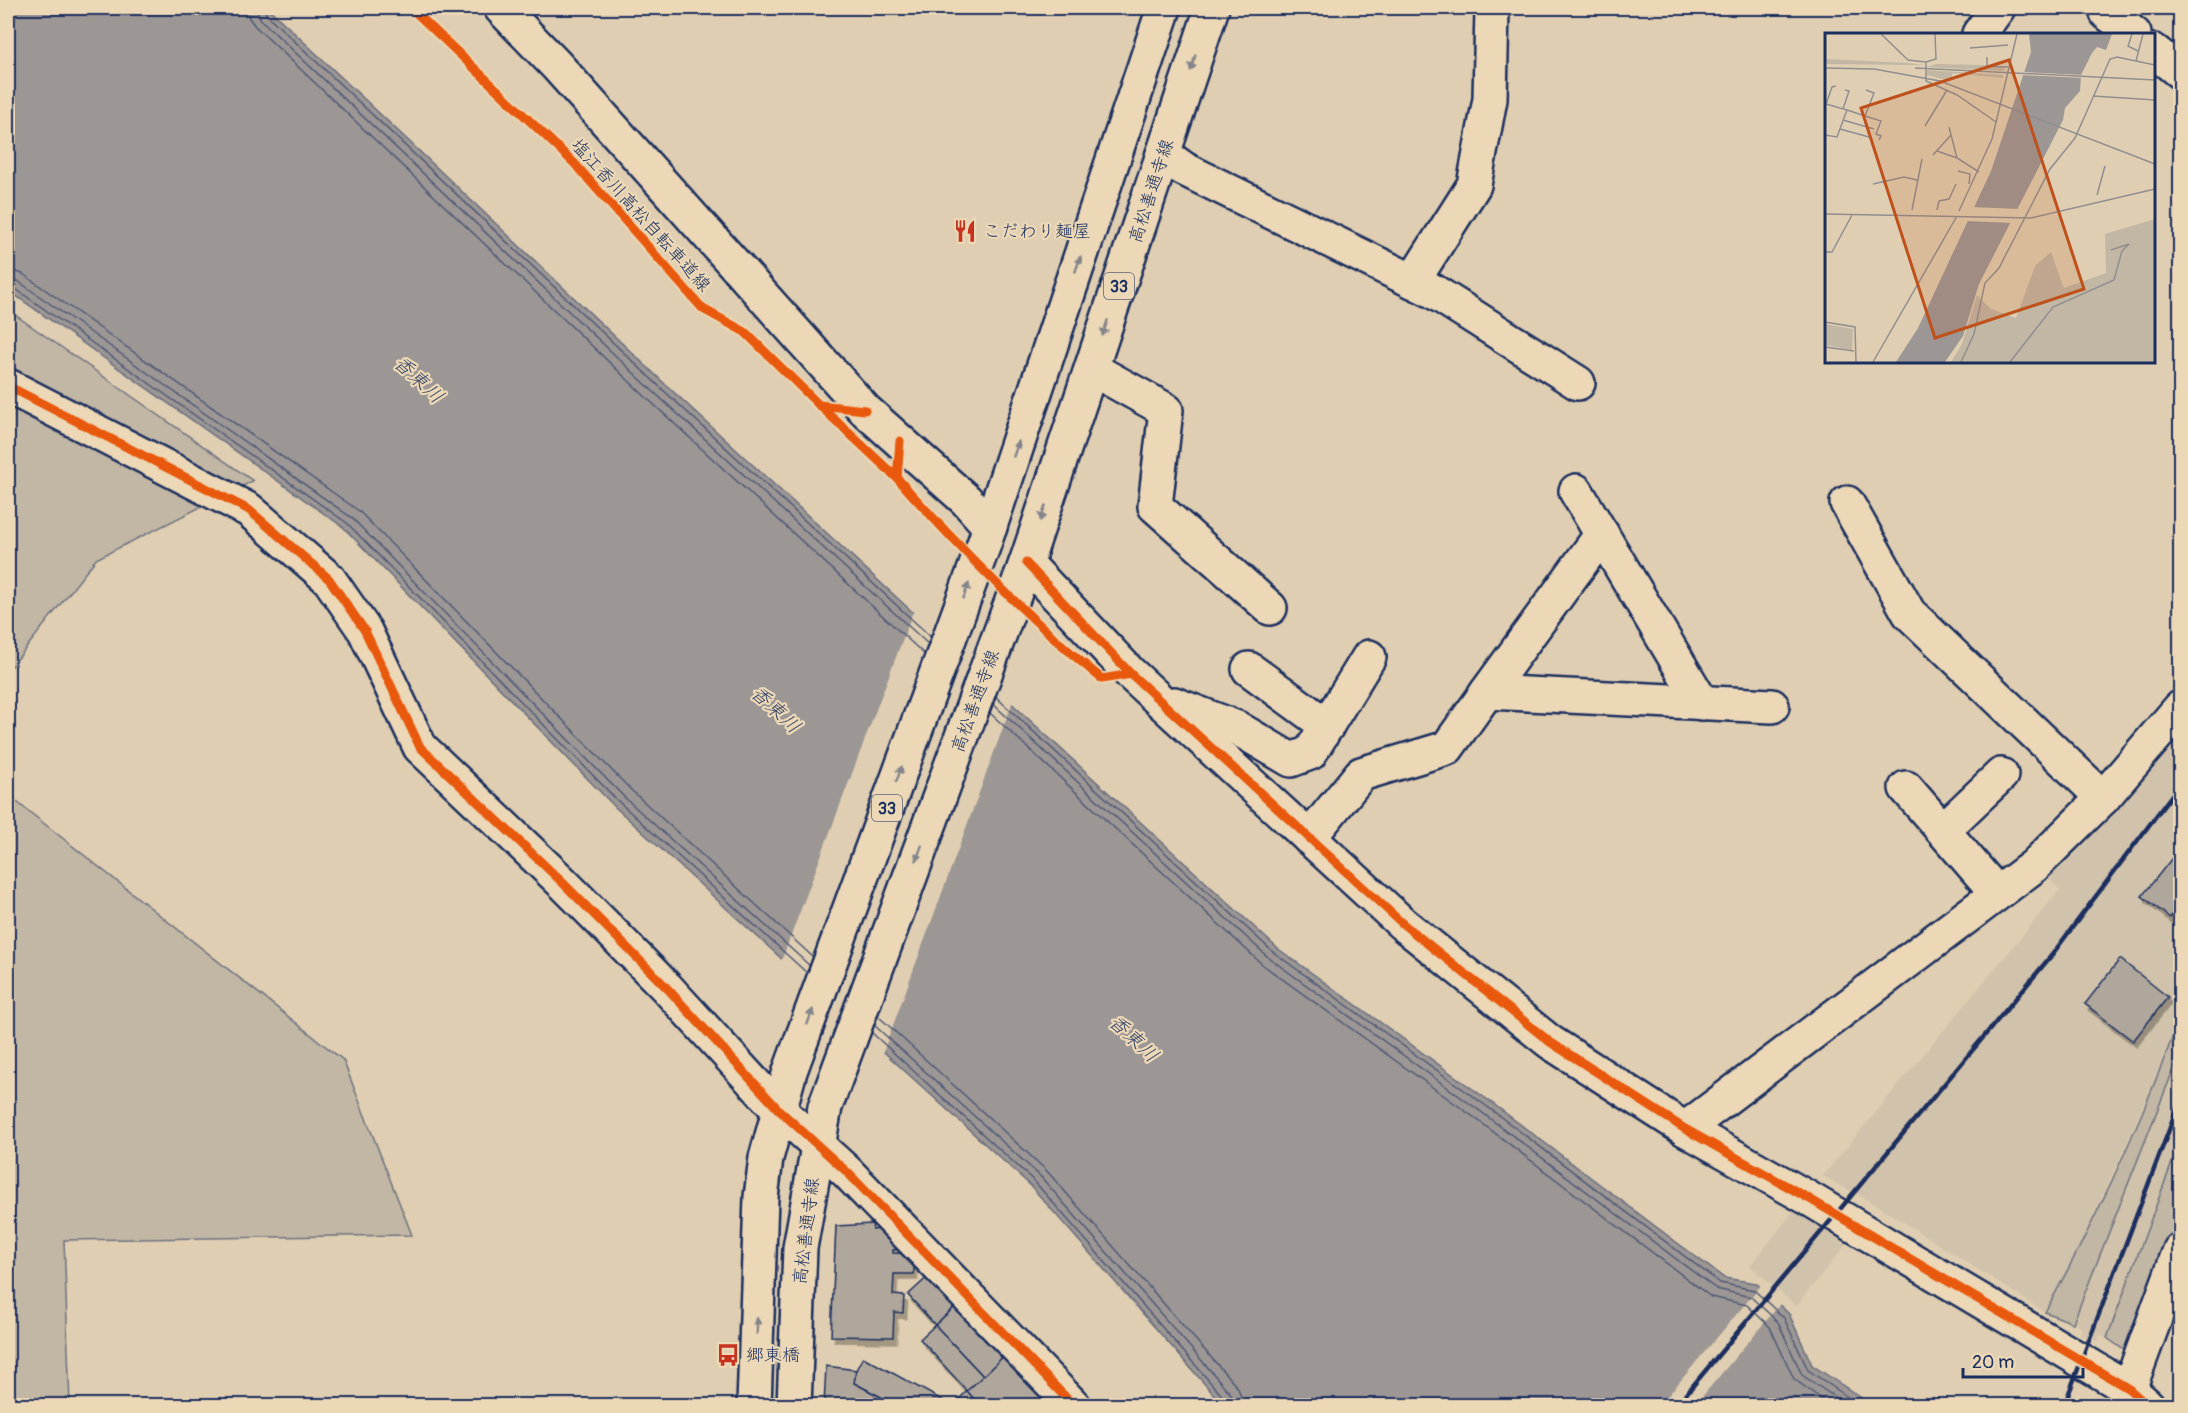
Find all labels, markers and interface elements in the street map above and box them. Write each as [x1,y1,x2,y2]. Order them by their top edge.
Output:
inset map [1825,33,2155,363]
one-way arrow [1188,54,1197,72]
street label: 塩江香川高松自転車道線 [566,134,715,297]
street label: 高松善通寺線 [1124,136,1179,246]
restaurant icon: こだわり麺屋 [952,218,978,244]
place label: こだわり麺屋 [983,220,1091,243]
one-way arrow [1074,255,1083,273]
road number: 33 [1104,273,1134,299]
one-way arrow [1100,319,1110,337]
water label: 香東川 [388,350,449,409]
one-way arrow [1011,440,1021,458]
one-way arrow [1038,504,1048,522]
one-way arrow [962,582,972,600]
street label: 高松善通寺線 [946,646,1005,756]
water label: 香東川 [745,680,806,739]
one-way arrow [894,765,904,783]
road number: 33 [872,795,902,821]
one-way arrow [913,844,923,862]
one-way arrow [805,1007,815,1025]
water label: 香東川 [1103,1009,1164,1068]
street label: 高松善通寺線 [789,1176,824,1286]
one-way arrow [752,1317,762,1336]
scale bar [1963,1341,2083,1379]
bus stop icon: 郷東橋 [715,1342,741,1368]
place label: 郷東橋 [746,1344,800,1367]
text: 20 m [1972,1351,2014,1374]

